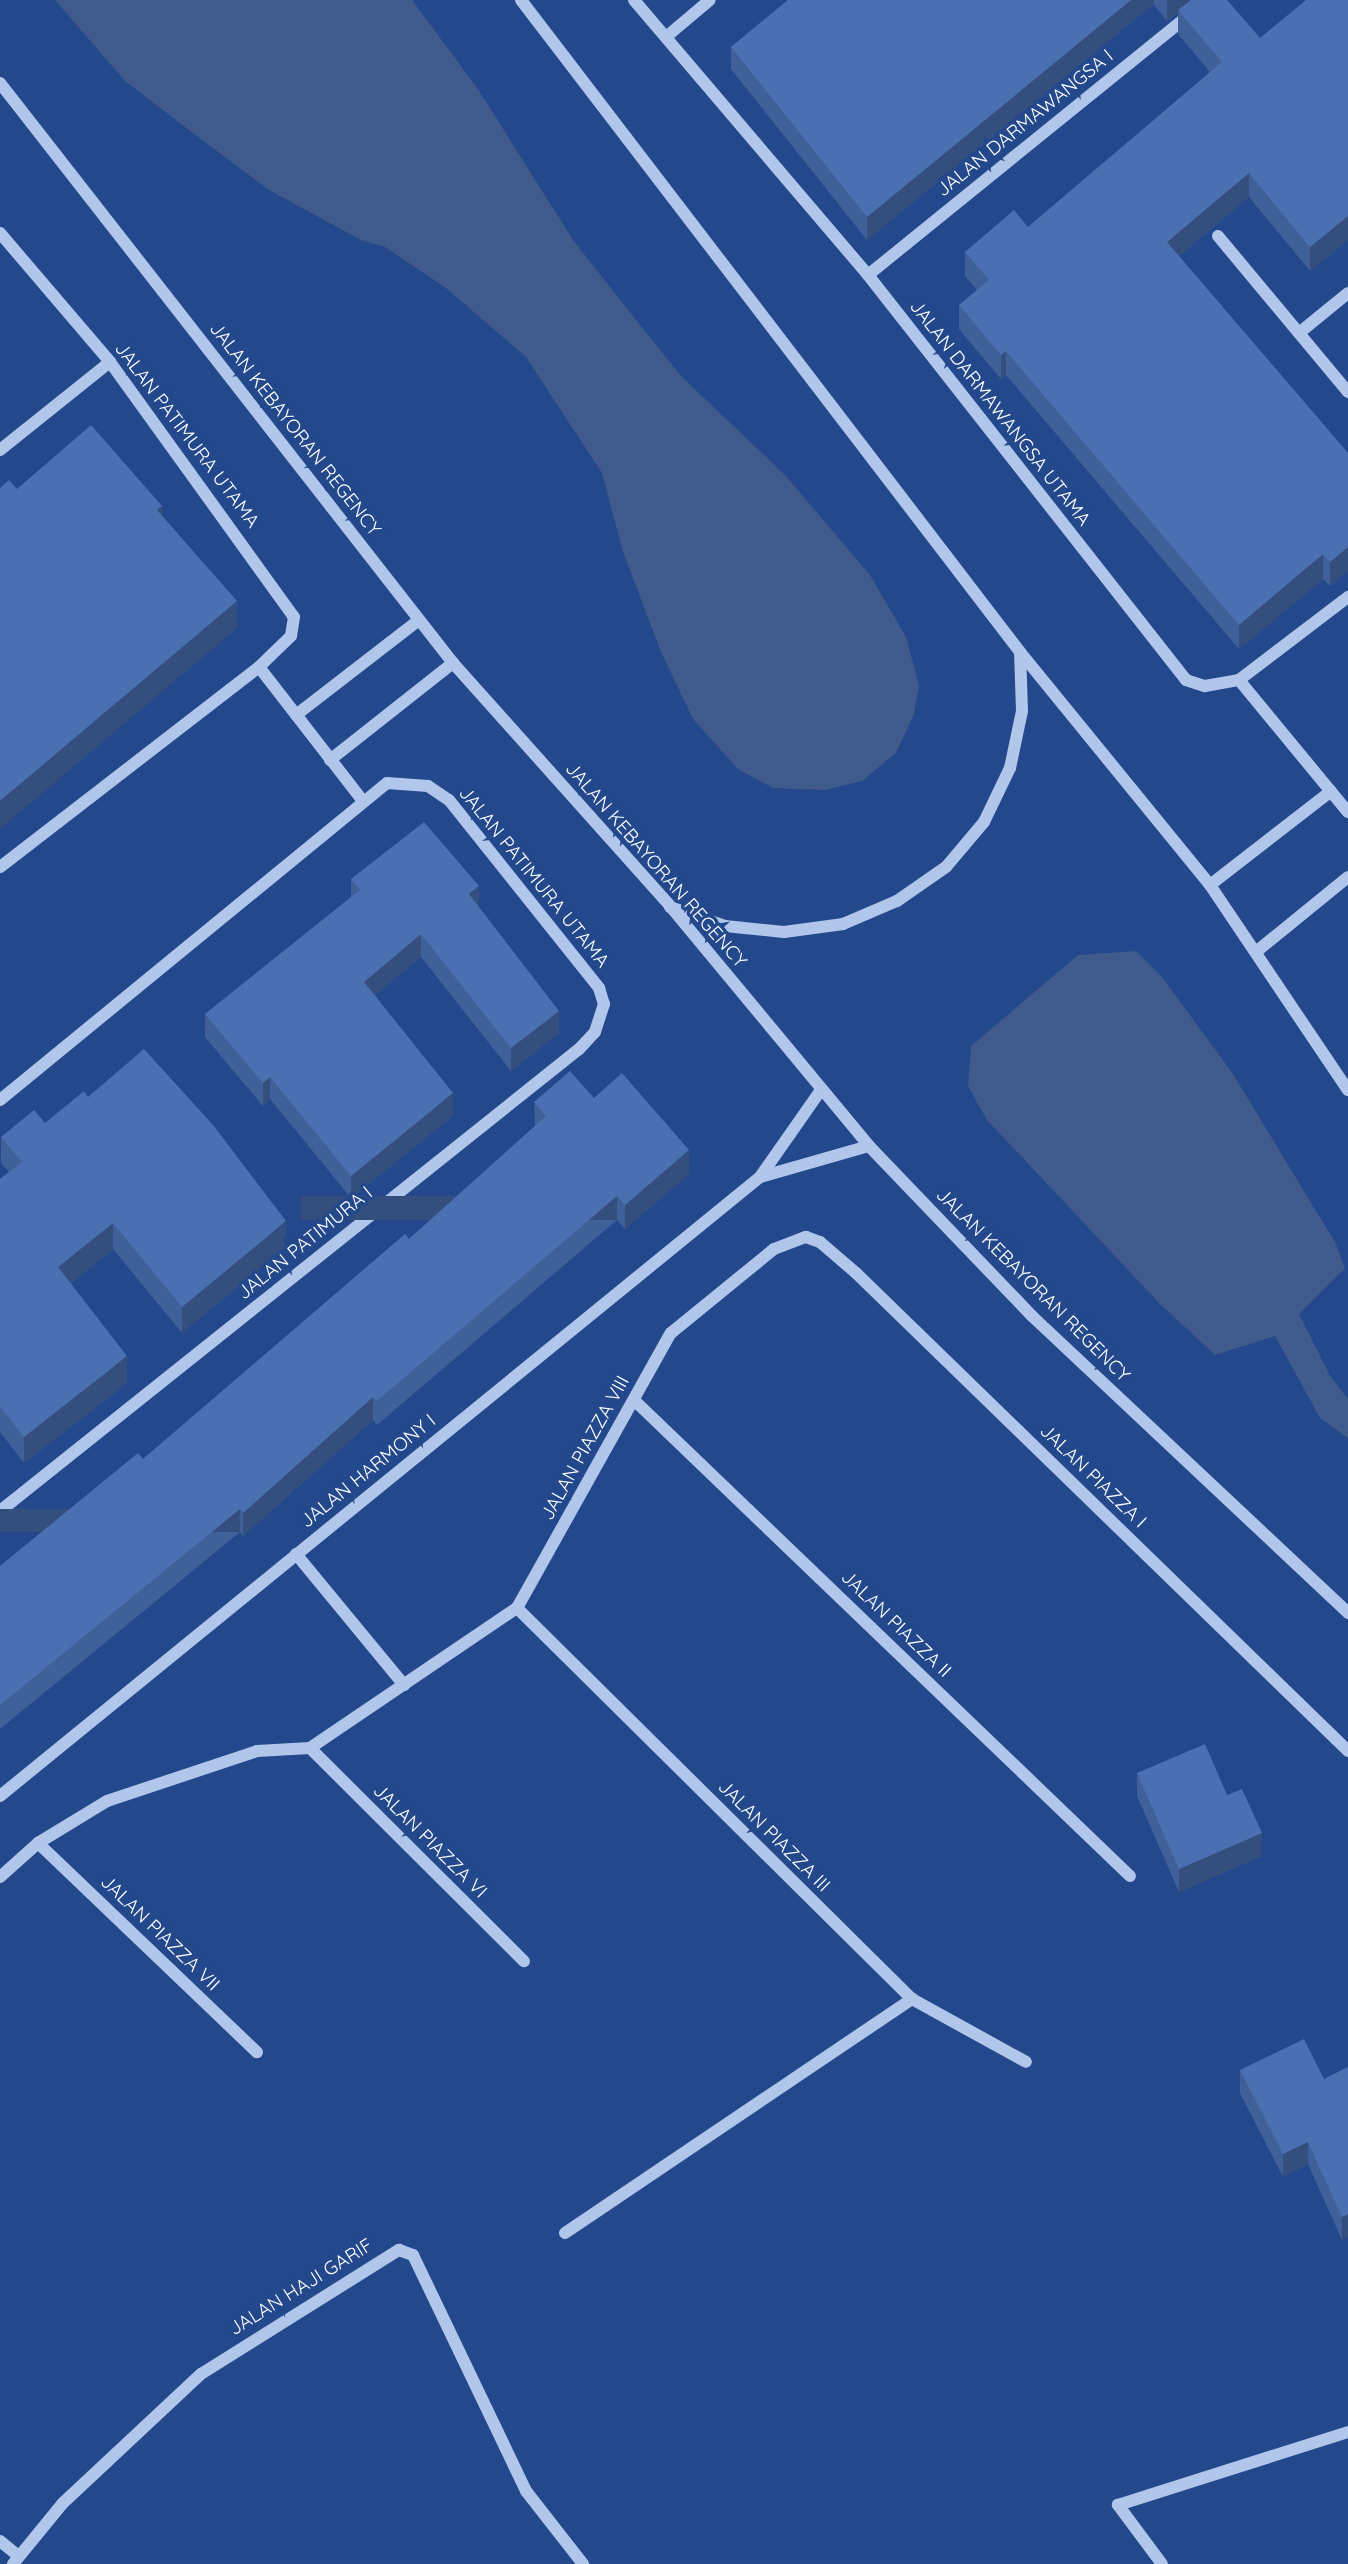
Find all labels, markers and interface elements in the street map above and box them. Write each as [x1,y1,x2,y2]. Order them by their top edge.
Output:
street label: JALAN DARMAWANGSA I [932,45,1118,201]
street label: JALAN DARMAWANGSA UTAMA [905,296,1095,530]
street label: JALAN KEBAYORAN REGENCY [204,318,386,540]
street label: JALAN PATIMURA UTAMA [110,338,264,532]
street label: JALAN KEBAYORAN REGENCY [561,758,751,972]
street label: JALAN PATIMURA UTAMA [454,782,614,972]
street label: JALAN PATIMURA I [233,1182,377,1304]
street label: JALAN KEBAYORAN REGENCY [931,1183,1135,1387]
street label: JALAN PIAZZA VIII [536,1372,634,1524]
street label: JALAN HARMONY I [296,1409,440,1533]
street label: JALAN PIAZZA I [1035,1419,1151,1533]
street label: JALAN PIAZZA II [836,1566,956,1682]
street label: JALAN PIAZZA III [713,1775,835,1897]
street label: JALAN PIAZZA VI [368,1779,492,1903]
street label: JALAN PIAZZA VII [96,1870,224,1996]
street label: JALAN HAJI GARIF [225,2234,377,2340]

